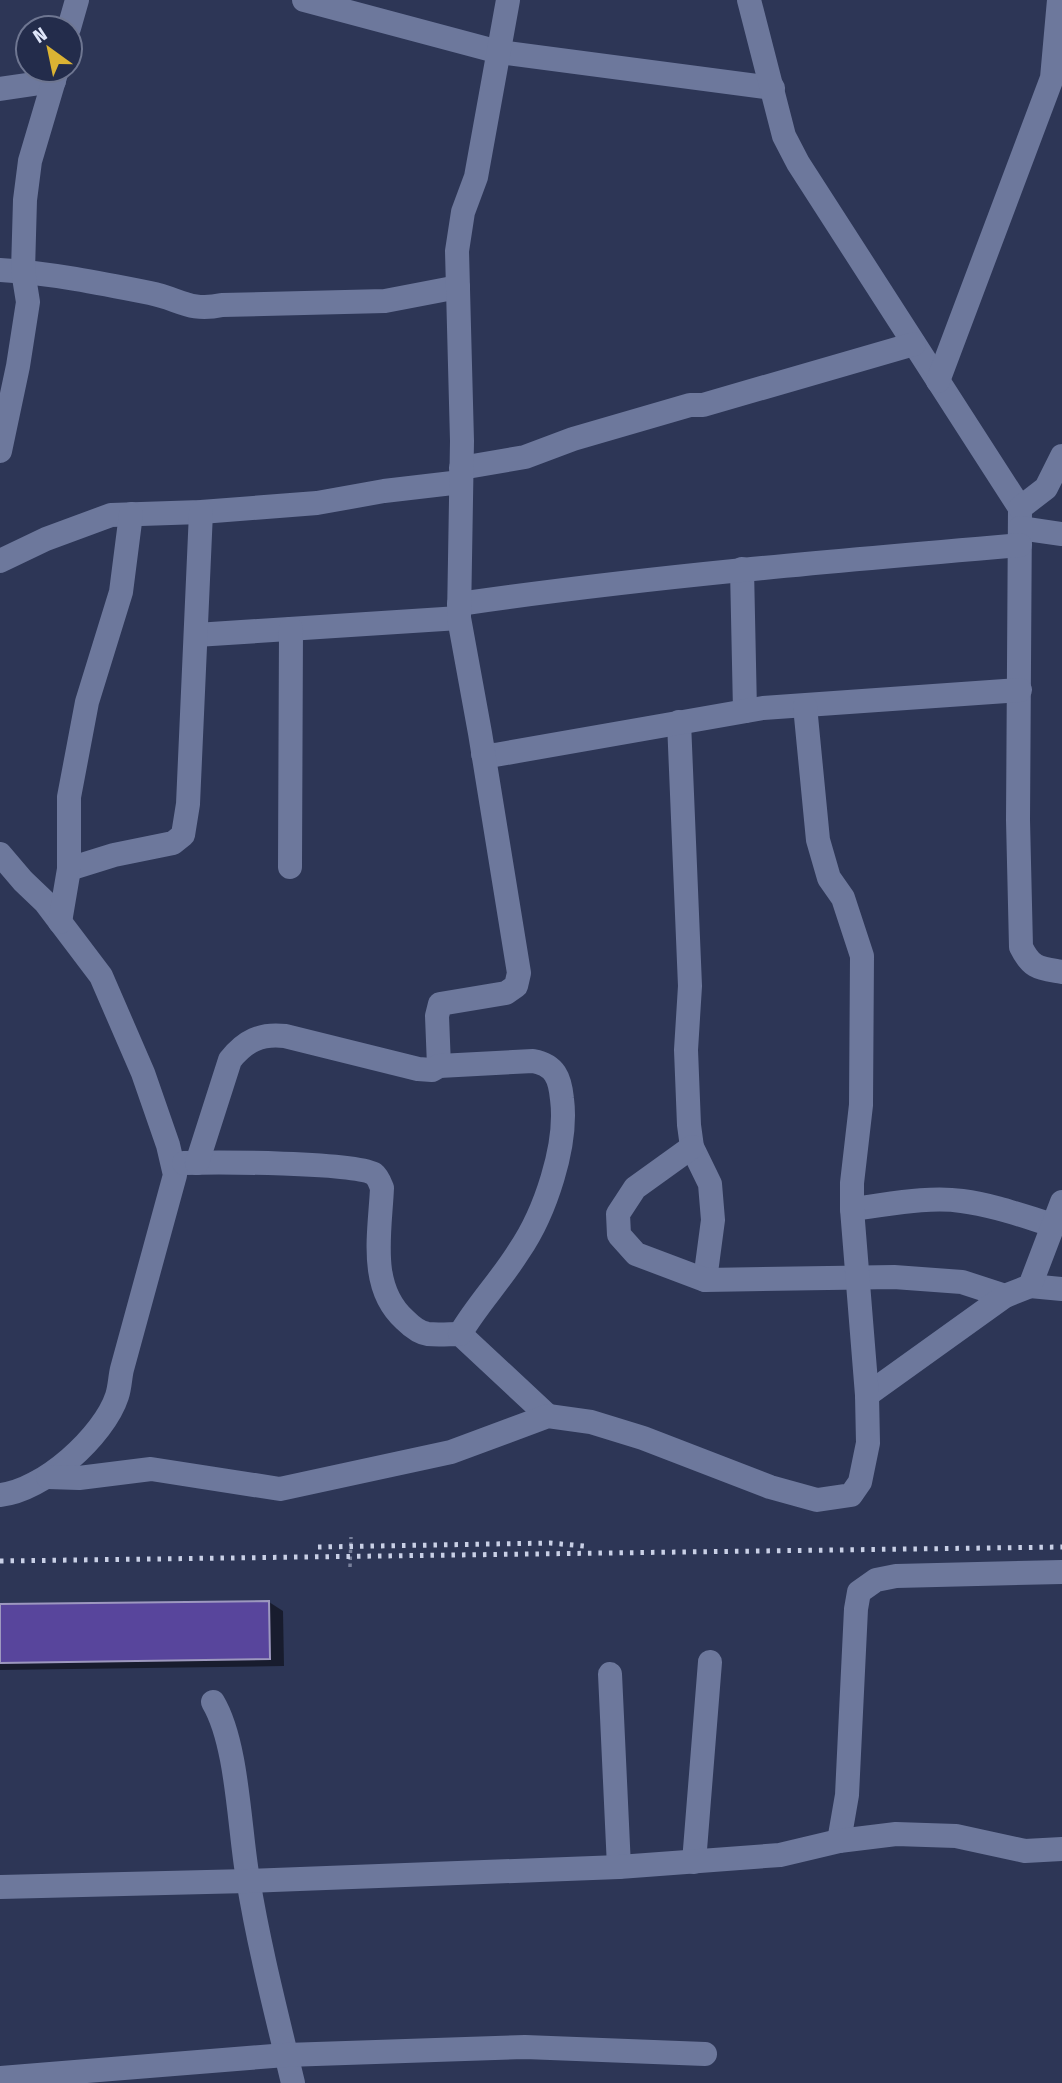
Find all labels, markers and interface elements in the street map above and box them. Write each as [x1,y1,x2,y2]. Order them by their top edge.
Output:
north arrow [14,14,84,84]
text: N [29,22,51,48]

